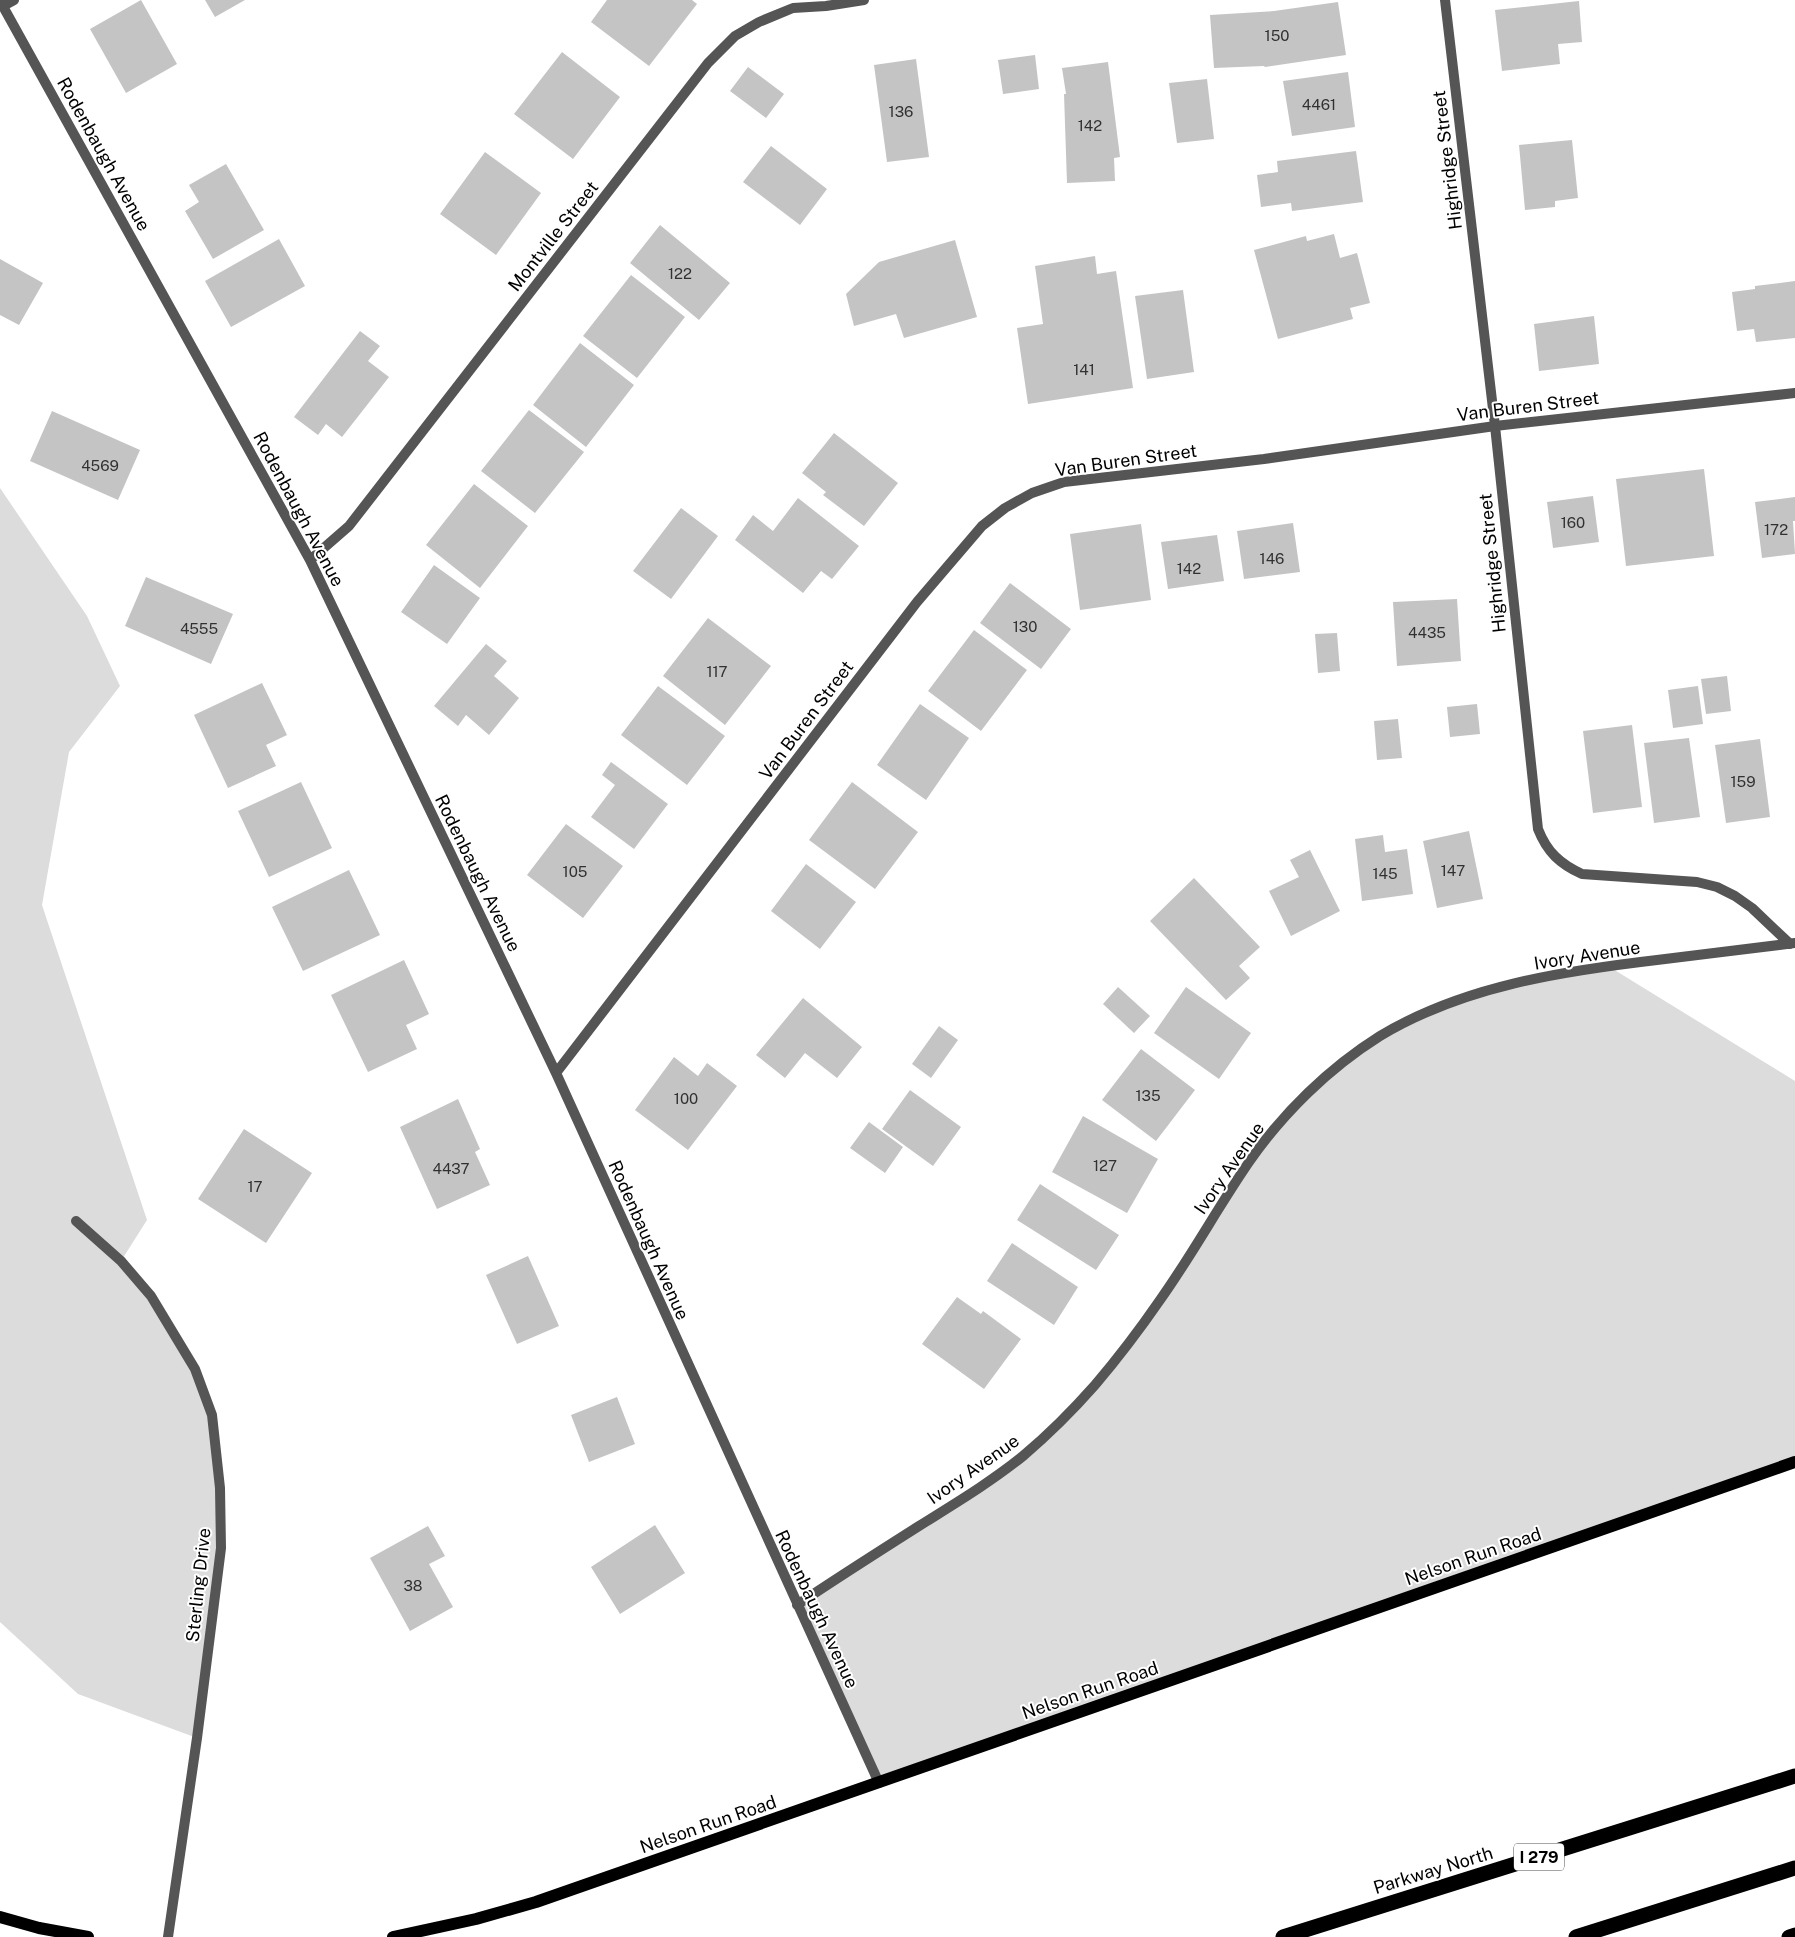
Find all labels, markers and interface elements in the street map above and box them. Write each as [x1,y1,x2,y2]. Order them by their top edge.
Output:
house number: 150 [1265,27,1289,44]
street label: Rodenbaugh Avenue [53,74,155,234]
street label: Highridge Street [1428,89,1466,231]
house number: 4461 [1302,96,1336,113]
house number: 136 [889,103,913,120]
house number: 142 [1078,117,1102,134]
street label: Montville Street [504,177,602,295]
house number: 122 [668,265,692,282]
house number: 141 [1073,361,1095,378]
street label: Van Buren Street [1456,387,1600,425]
street label: Rodenbaugh Avenue [249,428,349,590]
street label: Van Buren Street [1054,440,1198,480]
house number: 4569 [81,457,119,474]
street label: Highridge Street [1474,492,1510,634]
house number: 160 [1561,514,1585,531]
house number: 172 [1764,521,1788,538]
house number: 146 [1260,550,1284,567]
house number: 142 [1177,560,1201,577]
house number: 130 [1013,618,1037,635]
house number: 4555 [180,620,218,637]
house number: 4435 [1408,624,1446,641]
street label: Van Buren Street [755,657,857,783]
house number: 117 [706,663,728,680]
house number: 159 [1730,773,1756,790]
street label: Rodenbaugh Avenue [431,791,525,955]
house number: 147 [1441,862,1465,879]
house number: 105 [563,863,587,880]
house number: 145 [1372,865,1398,882]
street label: Ivory Avenue [1532,936,1642,974]
house number: 135 [1135,1087,1161,1104]
house number: 100 [674,1090,698,1107]
street label: Ivory Avenue [1190,1118,1268,1218]
street label: Rodenbaugh Avenue [604,1157,694,1323]
house number: 127 [1093,1157,1117,1174]
house number: 4437 [432,1160,470,1177]
house number: 17 [247,1178,263,1195]
street label: Ivory Avenue [923,1430,1023,1508]
street label: Nelson Run Road [1402,1523,1544,1589]
street label: Sterling Drive [182,1527,214,1643]
street label: Rodenbaugh Avenue [771,1527,863,1691]
house number: 38 [403,1577,423,1594]
street label: Nelson Run Road [1019,1657,1161,1723]
street label: Nelson Run Road [637,1791,779,1857]
street label: Parkway North [1371,1842,1495,1898]
road number: I 279 [1514,1844,1564,1870]

